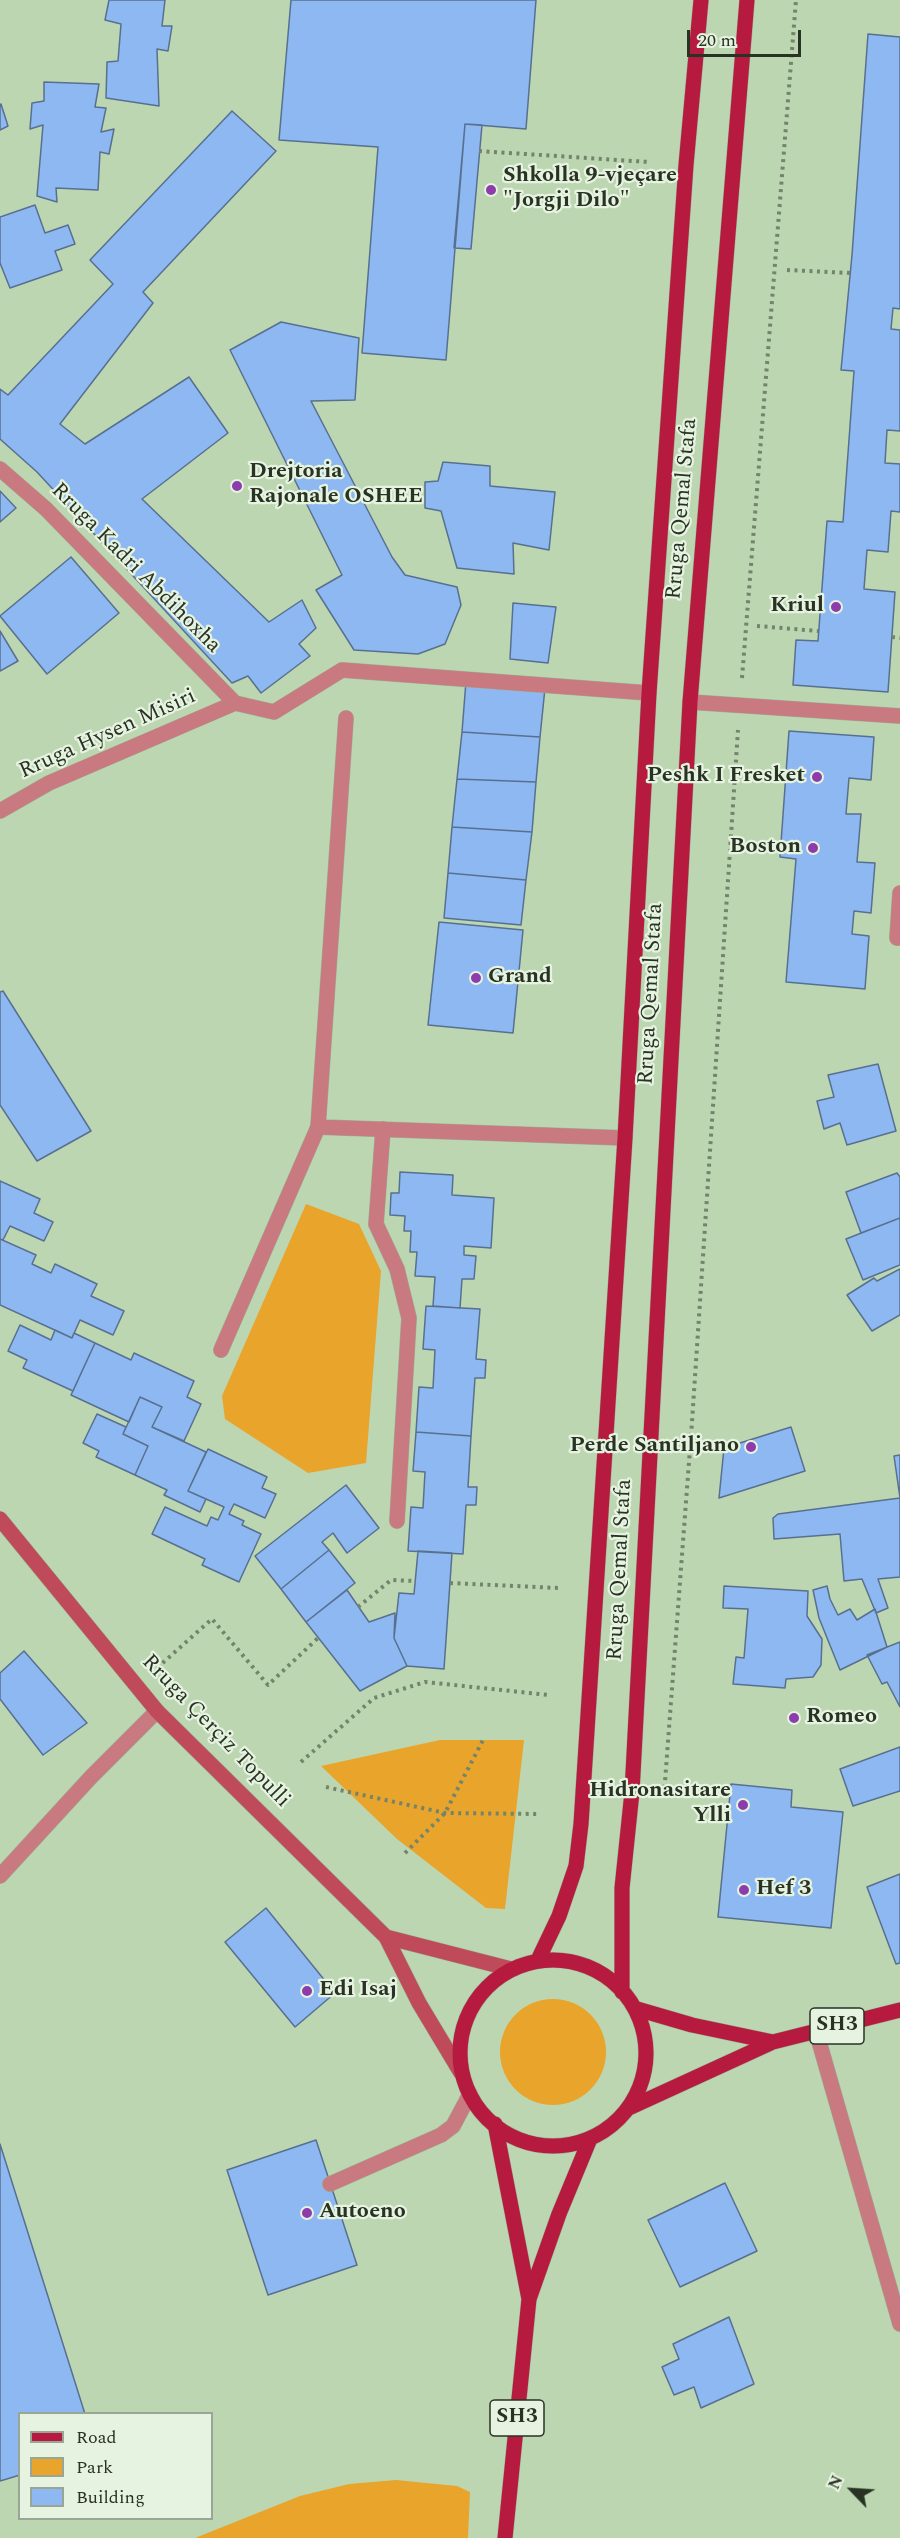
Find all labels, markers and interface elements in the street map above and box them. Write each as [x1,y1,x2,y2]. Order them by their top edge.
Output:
scale bar [690,18,804,56]
text: 20 m [698,27,736,54]
place label: Shkolla 9-vjeçare "Jorgji Dilo" [503,164,677,216]
marker: Shkolla 9-vjeçare "Jorgji Dilo" [484,183,498,197]
street label: Rruga Qemal Stafa [662,417,704,601]
place label: Drejtoria Rajonale OSHEE [249,460,423,512]
street label: Rruga Kadri Abdihoxha [44,478,226,660]
marker: Drejtoria Rajonale OSHEE [230,479,244,493]
place label: Kriul [770,594,824,620]
marker: Kriul [829,600,843,614]
street label: Rruga Hysen Misiri [16,684,200,786]
place label: Peshk I Fresket [647,764,805,790]
marker: Peshk I Fresket [810,770,824,784]
place label: Boston [730,835,801,861]
marker: Boston [806,841,820,855]
street label: Rruga Qemal Stafa [634,902,670,1086]
place label: Grand [488,965,552,991]
marker: Grand [469,971,483,985]
place label: Perde Santiljano [570,1434,739,1460]
marker: Perde Santiljano [744,1440,758,1454]
street label: Rruga Qemal Stafa [603,1478,639,1662]
street label: Rruga Çerçiz Topulli [135,1650,295,1814]
place label: Romeo [806,1705,877,1731]
marker: Romeo [787,1711,801,1725]
place label: Hidronasitare Ylli [589,1779,731,1831]
marker: Hidronasitare Ylli [736,1798,750,1812]
place label: Hef 3 [756,1877,811,1903]
marker: Hef 3 [737,1883,751,1897]
place label: Edi Isaj [319,1978,397,2004]
marker: Edi Isaj [300,1984,314,1998]
road number: SH3 [810,2008,864,2044]
place label: Autoeno [319,2200,406,2226]
marker: Autoeno [300,2206,314,2220]
road number: SH3 [490,2400,544,2436]
legend [18,2412,213,2520]
text: Road [76,2424,117,2451]
text: Park [76,2454,113,2481]
north arrow [822,2460,882,2520]
text: N [822,2471,849,2493]
text: Building [76,2484,145,2511]

